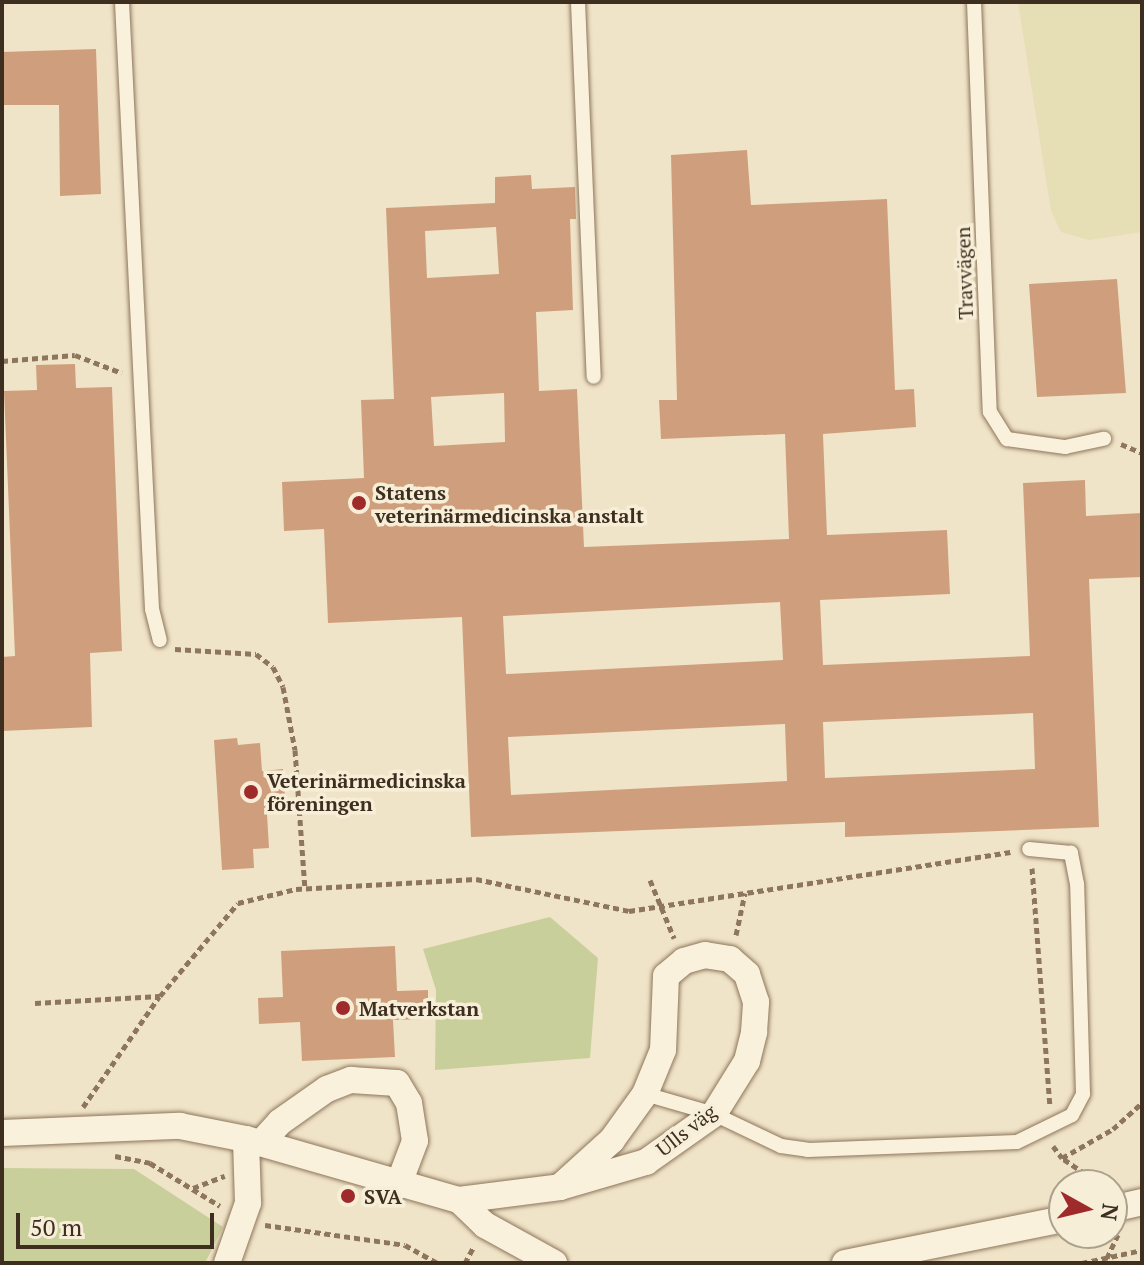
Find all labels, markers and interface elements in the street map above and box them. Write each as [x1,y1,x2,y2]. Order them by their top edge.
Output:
street label: Travvägen [950,226,978,320]
place label: Statens veterinärmedicinska anstalt [375,480,644,527]
marker: Statens veterinärmedicinska anstalt [350,494,368,512]
place label: Veterinärmedicinska föreningen [267,768,466,815]
marker: Veterinärmedicinska föreningen [242,783,260,801]
place label: Matverkstan [359,996,479,1020]
marker: Matverkstan [334,999,352,1017]
street label: Ulls väg [651,1099,721,1161]
north arrow [1048,1169,1128,1249]
place label: SVA [364,1184,402,1208]
marker: SVA [339,1187,357,1205]
scale bar [20,1197,218,1247]
text: N [1095,1202,1126,1222]
text: 50 m [30,1211,82,1243]

